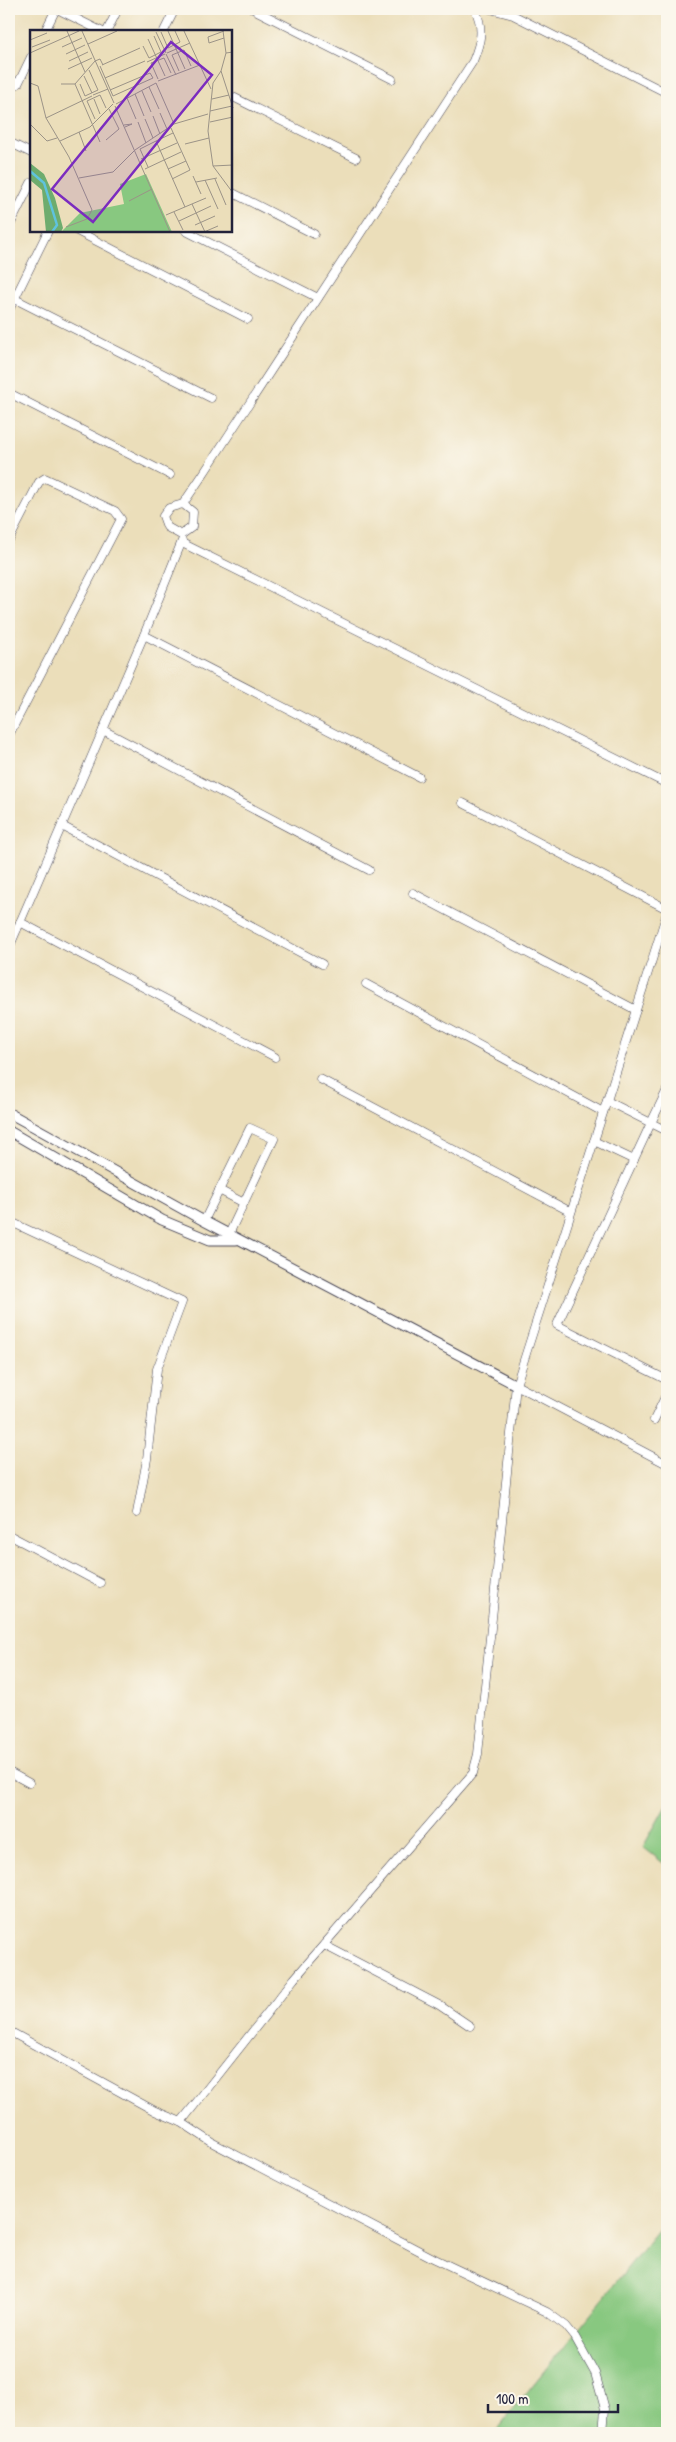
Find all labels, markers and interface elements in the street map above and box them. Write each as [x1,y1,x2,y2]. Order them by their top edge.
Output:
inset map [30,30,232,232]
scale bar [488,2382,618,2414]
text: 100 m [496,2388,529,2409]

